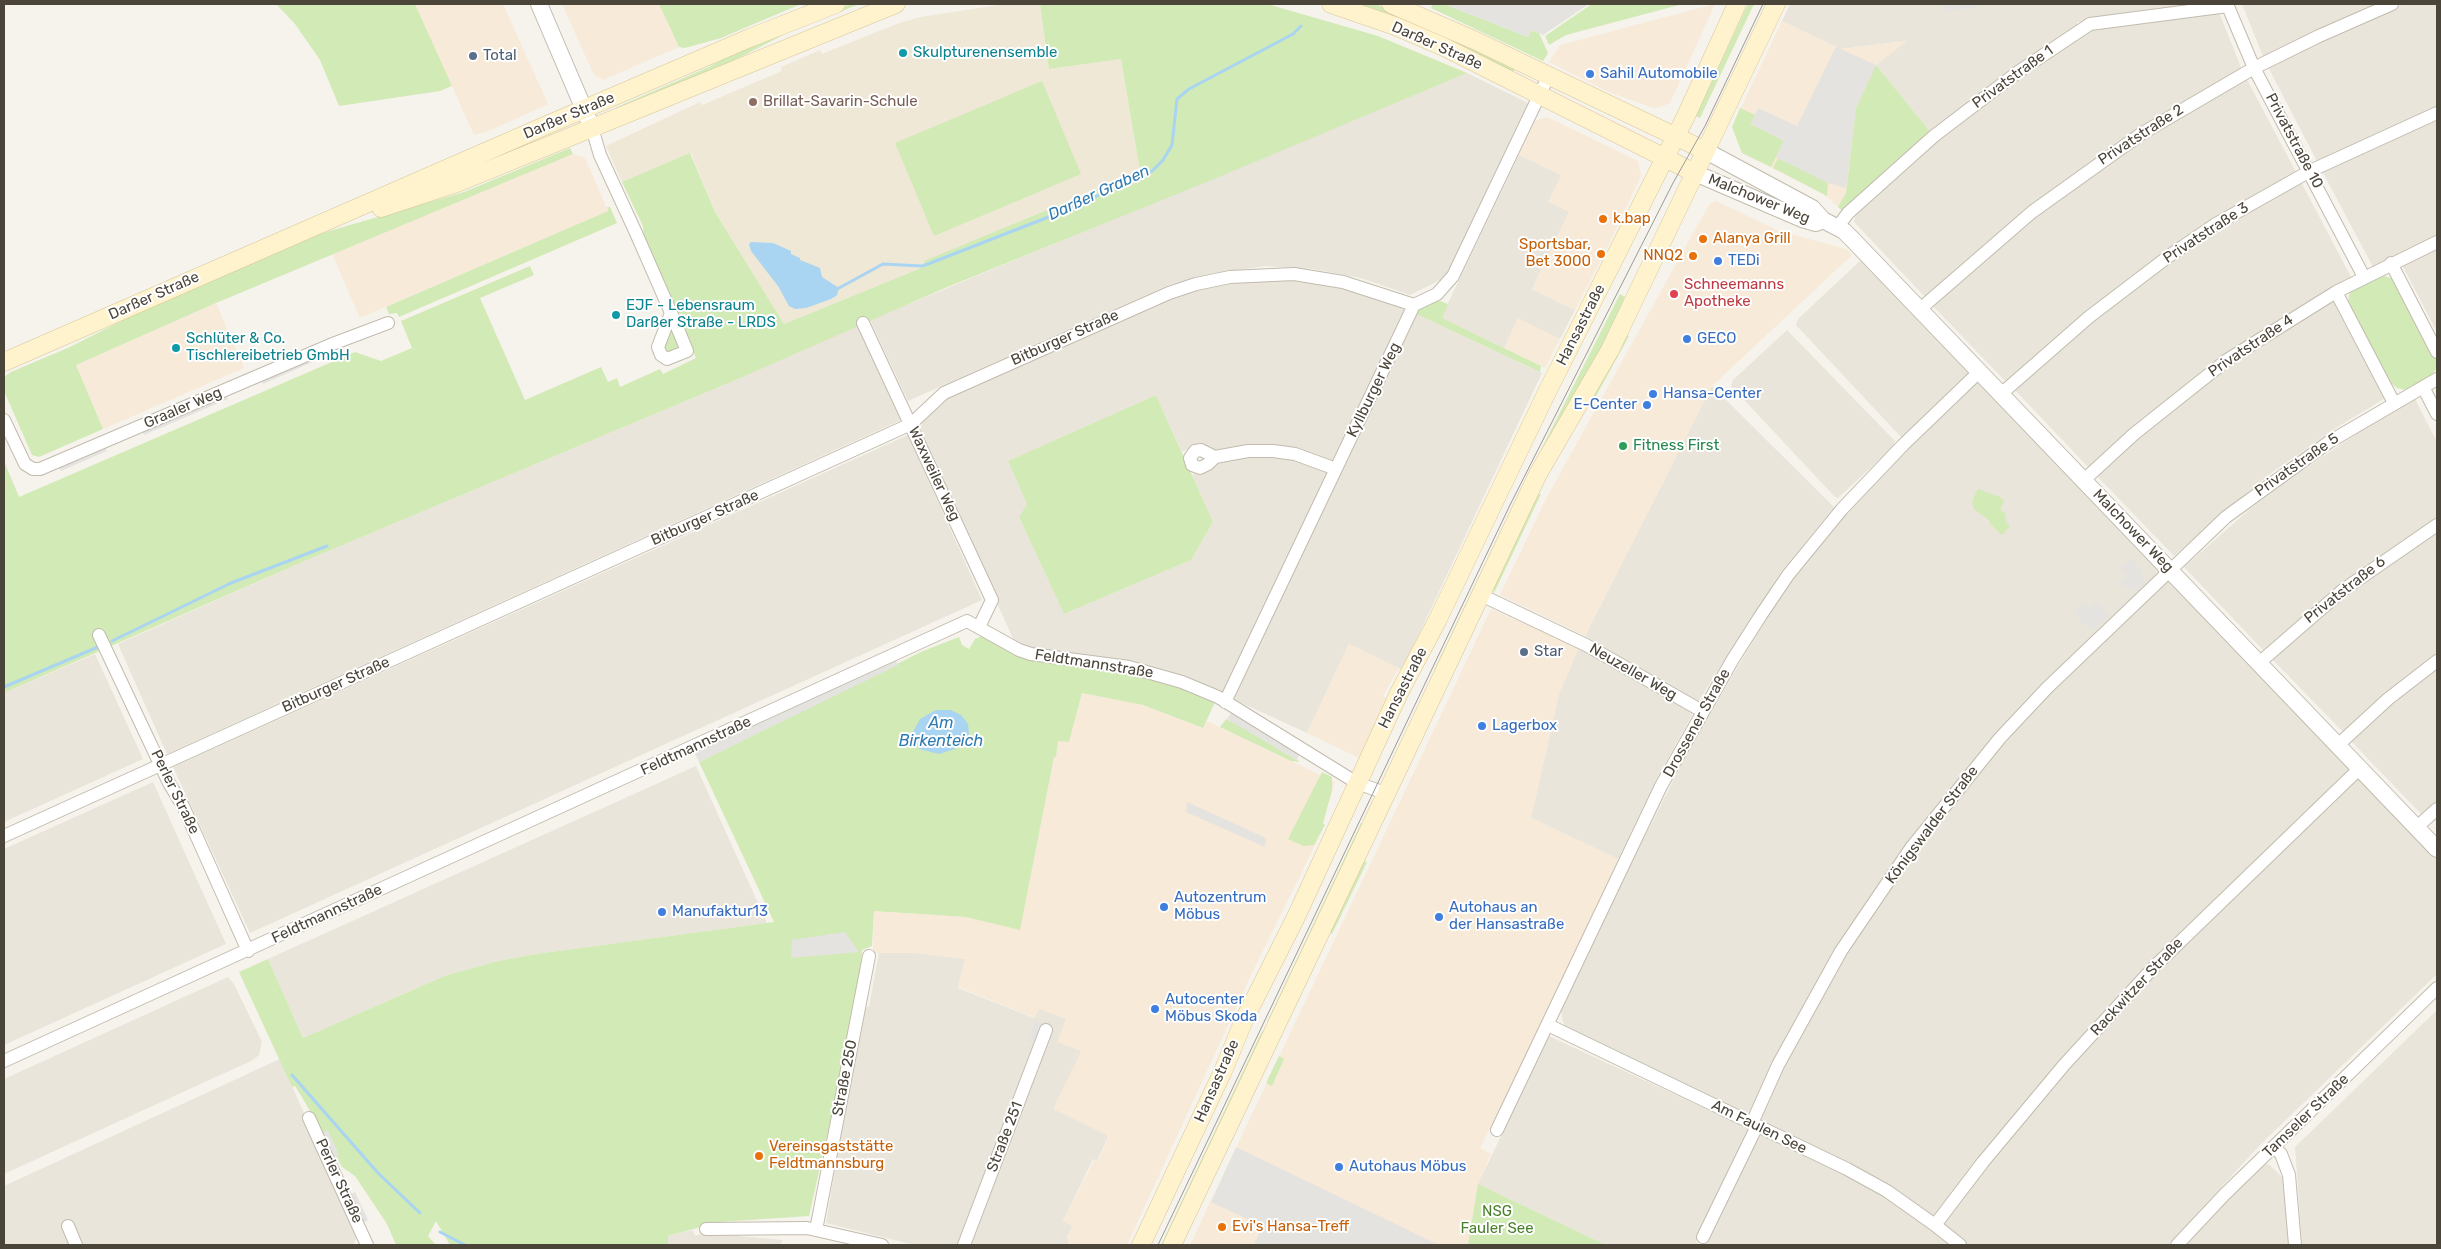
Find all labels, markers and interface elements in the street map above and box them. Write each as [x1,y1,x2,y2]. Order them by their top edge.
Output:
street label: Darßer Straße [1389,18,1485,74]
street label: Privatstraße 1 [1969,42,2057,112]
place label: Skulpturenensemble [913,44,1057,62]
place label: Total [483,47,517,65]
marker: Skulpturenensemble [897,47,909,59]
marker: Total [467,50,479,62]
place label: Sahil Automobile [1600,65,1718,83]
marker: Sahil Automobile [1584,68,1596,80]
street label: Darßer Straße [521,89,617,143]
street label: Privatstraße 10 [2261,90,2327,192]
place label: Brillat-Savarin-Schule [763,93,918,111]
marker: Brillat-Savarin-Schule [747,96,759,108]
street label: Privatstraße 2 [2095,101,2187,169]
water label: Darßer Graben [1045,161,1153,225]
street label: Malchower Weg [1705,170,1813,228]
street label: Privatstraße 3 [2160,199,2252,267]
place label: k.bap [1613,210,1651,228]
marker: k.bap [1597,213,1609,225]
place label: Alanya Grill [1713,230,1791,248]
marker: Alanya Grill [1697,233,1709,245]
place label: Sportsbar, Bet 3000 [1519,236,1591,271]
place label: NNQ2 [1643,247,1683,265]
marker: Sportsbar, Bet 3000 [1595,248,1607,260]
marker: NNQ2 [1687,250,1699,262]
place label: TEDi [1728,252,1760,270]
marker: TEDi [1712,255,1724,267]
street label: Darßer Straße [106,268,202,324]
place label: Schneemanns Apotheke [1684,276,1784,311]
street label: Hansastraße [1553,281,1609,369]
marker: Schneemanns Apotheke [1668,288,1680,300]
place label: EJF - Lebensraum Darßer Straße - LRDS [626,297,776,332]
street label: Bitburger Straße [1008,306,1122,370]
marker: EJF - Lebensraum Darßer Straße - LRDS [610,309,622,321]
street label: Privatstraße 4 [2205,311,2297,381]
place label: Schlüter & Co. Tischlereibetrieb GmbH [186,330,350,365]
place label: GECO [1697,330,1736,348]
marker: GECO [1681,333,1693,345]
street label: Kyllburger Weg [1343,340,1405,440]
marker: Schlüter & Co. Tischlereibetrieb GmbH [170,342,182,354]
street label: Graaler Weg [141,384,225,432]
place label: Hansa-Center [1663,385,1762,403]
marker: Hansa-Center [1647,388,1659,400]
place label: E-Center [1574,396,1637,414]
marker: E-Center [1641,399,1653,411]
street label: Waxweiler Weg [904,424,964,524]
street label: Privatstraße 5 [2252,429,2342,501]
place label: Fitness First [1633,437,1719,455]
marker: Fitness First [1617,440,1629,452]
street label: Bitburger Straße [648,486,762,550]
street label: Malchower Weg [2089,486,2177,576]
street label: Privatstraße 6 [2301,553,2389,627]
street label: Neuzeller Weg [1586,640,1680,704]
place label: Star [1534,643,1563,661]
street label: Hansastraße [1375,644,1431,732]
street label: Feldtmannstraße [1033,646,1155,682]
marker: Star [1518,646,1530,658]
street label: Bitburger Straße [279,653,393,717]
street label: Drossener Straße [1660,666,1734,780]
street label: Feldtmannstraße [638,713,754,779]
water label: Am Birkenteich [899,713,983,751]
place label: Lagerbox [1492,717,1557,735]
marker: Lagerbox [1476,720,1488,732]
street label: Perler Straße [147,747,203,837]
street label: Königswalder Straße [1882,762,1982,888]
street label: Feldtmannstraße [269,881,385,947]
place label: Autozentrum Möbus [1174,889,1266,924]
place label: Autohaus an der Hansastraße [1449,899,1564,934]
marker: Autozentrum Möbus [1158,901,1170,913]
place label: Manufaktur13 [672,903,768,921]
marker: Manufaktur13 [656,906,668,918]
marker: Autohaus an der Hansastraße [1433,911,1445,923]
street label: Rackwitzer Straße [2087,934,2187,1040]
place label: Autocenter Möbus Skoda [1165,991,1257,1026]
marker: Autocenter Möbus Skoda [1149,1003,1161,1015]
street label: Hansastraße [1191,1037,1243,1125]
street label: Straße 250 [829,1038,861,1118]
street label: Tamseler Straße [2259,1070,2353,1162]
street label: Am Faulen See [1708,1096,1810,1158]
street label: Straße 251 [983,1099,1027,1175]
street label: Perler Straße [312,1136,366,1226]
place label: Vereinsgaststätte Feldtmannsburg [769,1138,893,1173]
marker: Vereinsgaststätte Feldtmannsburg [753,1150,765,1162]
place label: Autohaus Möbus [1349,1158,1466,1176]
marker: Autohaus Möbus [1333,1161,1345,1173]
park label: NSG Fauler See [1460,1203,1534,1238]
place label: Evi's Hansa-Treff [1232,1218,1349,1236]
marker: Evi's Hansa-Treff [1216,1221,1228,1233]

